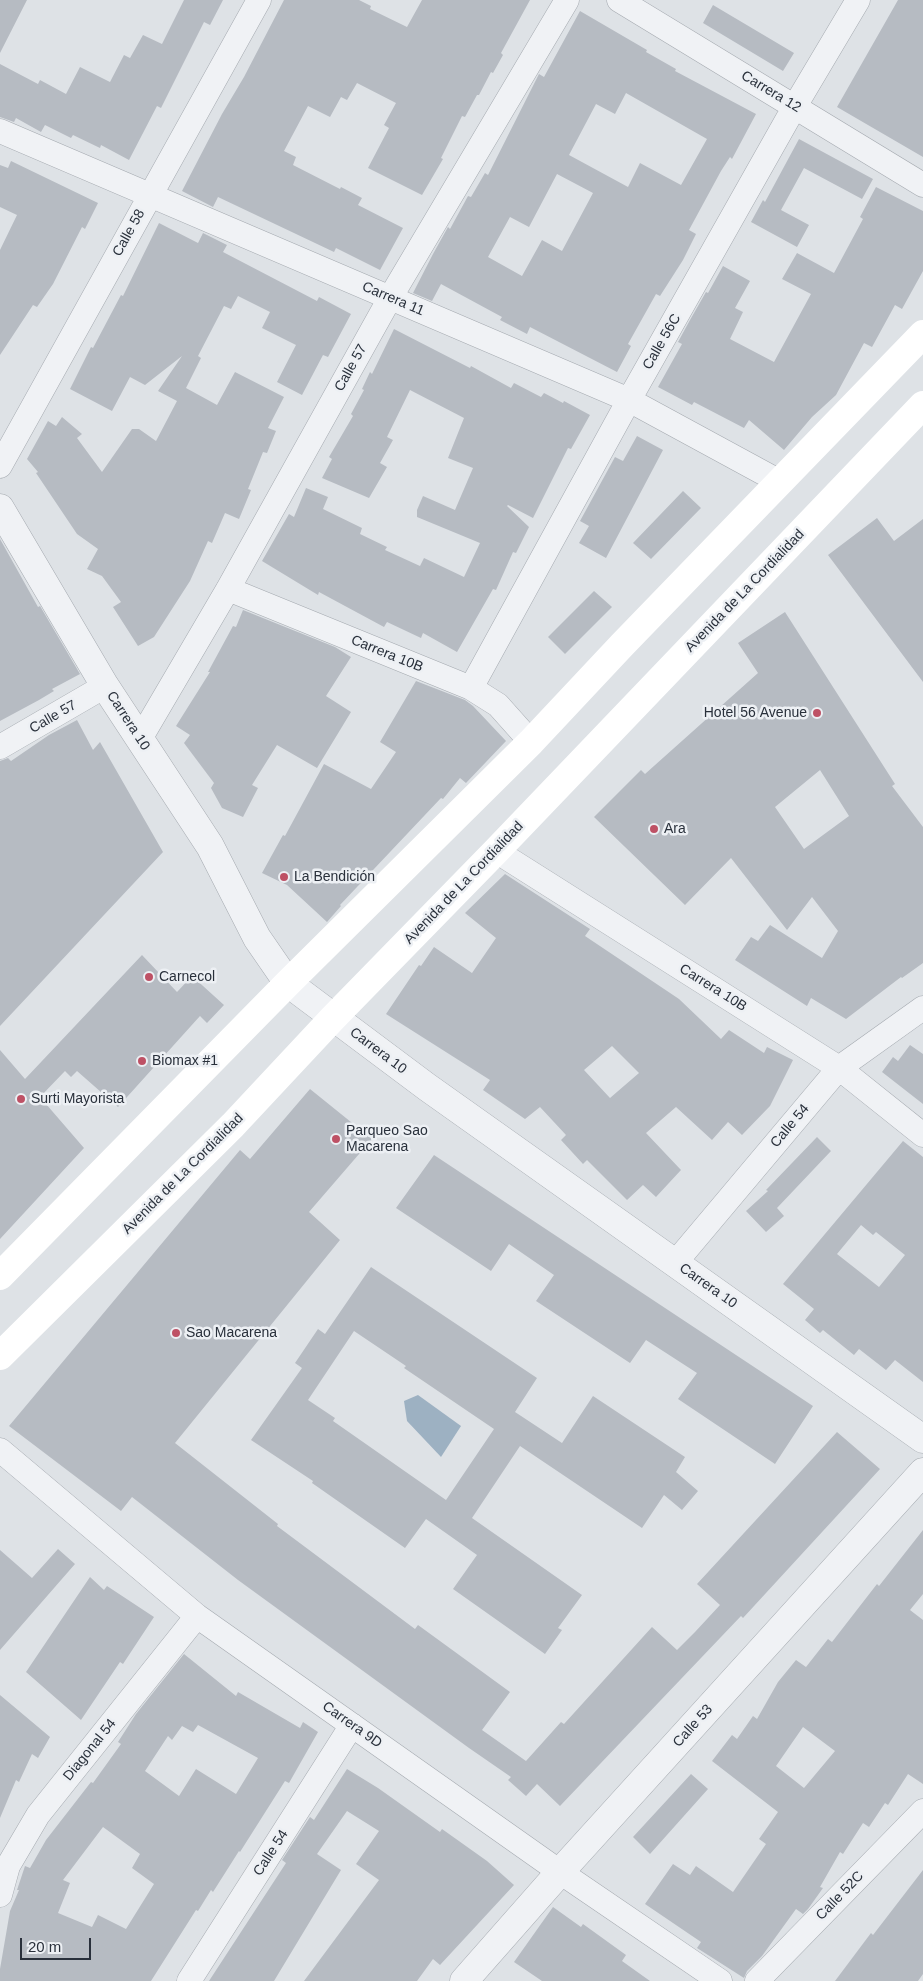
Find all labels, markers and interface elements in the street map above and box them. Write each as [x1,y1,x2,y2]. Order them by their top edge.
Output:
street label: Carrera 12 [738,68,804,116]
street label: Calle 58 [109,206,149,260]
street label: Carrera 11 [359,278,427,320]
street label: Calle 56C [639,311,685,373]
street label: Calle 57 [331,341,371,395]
street label: Avenida de La Cordialidad [682,526,808,656]
street label: Carrera 10B [349,632,425,676]
street label: Carrera 10 [103,688,153,754]
street label: Calle 57 [27,697,79,737]
place label: Hotel 56 Avenue [704,705,807,721]
marker: Hotel 56 Avenue [811,707,823,719]
street label: Avenida de La Cordialidad [401,818,527,948]
place label: Ara [664,821,686,837]
marker: Ara [648,823,660,835]
place label: La Bendición [294,869,375,885]
marker: La Bendición [278,871,290,883]
street label: Carrera 10B [676,961,750,1015]
place label: Carnecol [159,969,215,985]
marker: Carnecol [143,971,155,983]
street label: Carrera 10 [346,1024,410,1078]
place label: Biomax #1 [152,1053,218,1069]
marker: Biomax #1 [136,1055,148,1067]
place label: Surti Mayorista [31,1091,124,1107]
marker: Surti Mayorista [15,1093,27,1105]
street label: Calle 54 [767,1101,813,1151]
street label: Avenida de La Cordialidad [119,1110,247,1238]
place label: Parqueo Sao Macarena [346,1123,428,1156]
marker: Parqueo Sao Macarena [330,1133,342,1145]
street label: Carrera 10 [676,1260,740,1312]
place label: Sao Macarena [186,1325,277,1341]
marker: Sao Macarena [170,1327,182,1339]
street label: Carrera 9D [319,1698,385,1752]
street label: Calle 53 [670,1701,716,1751]
street label: Diagonal 54 [60,1716,120,1784]
street label: Calle 54 [250,1827,292,1879]
street label: Calle 52C [813,1868,867,1924]
scale bar [22,1928,94,1960]
text: 20 m [28,1938,61,1955]

